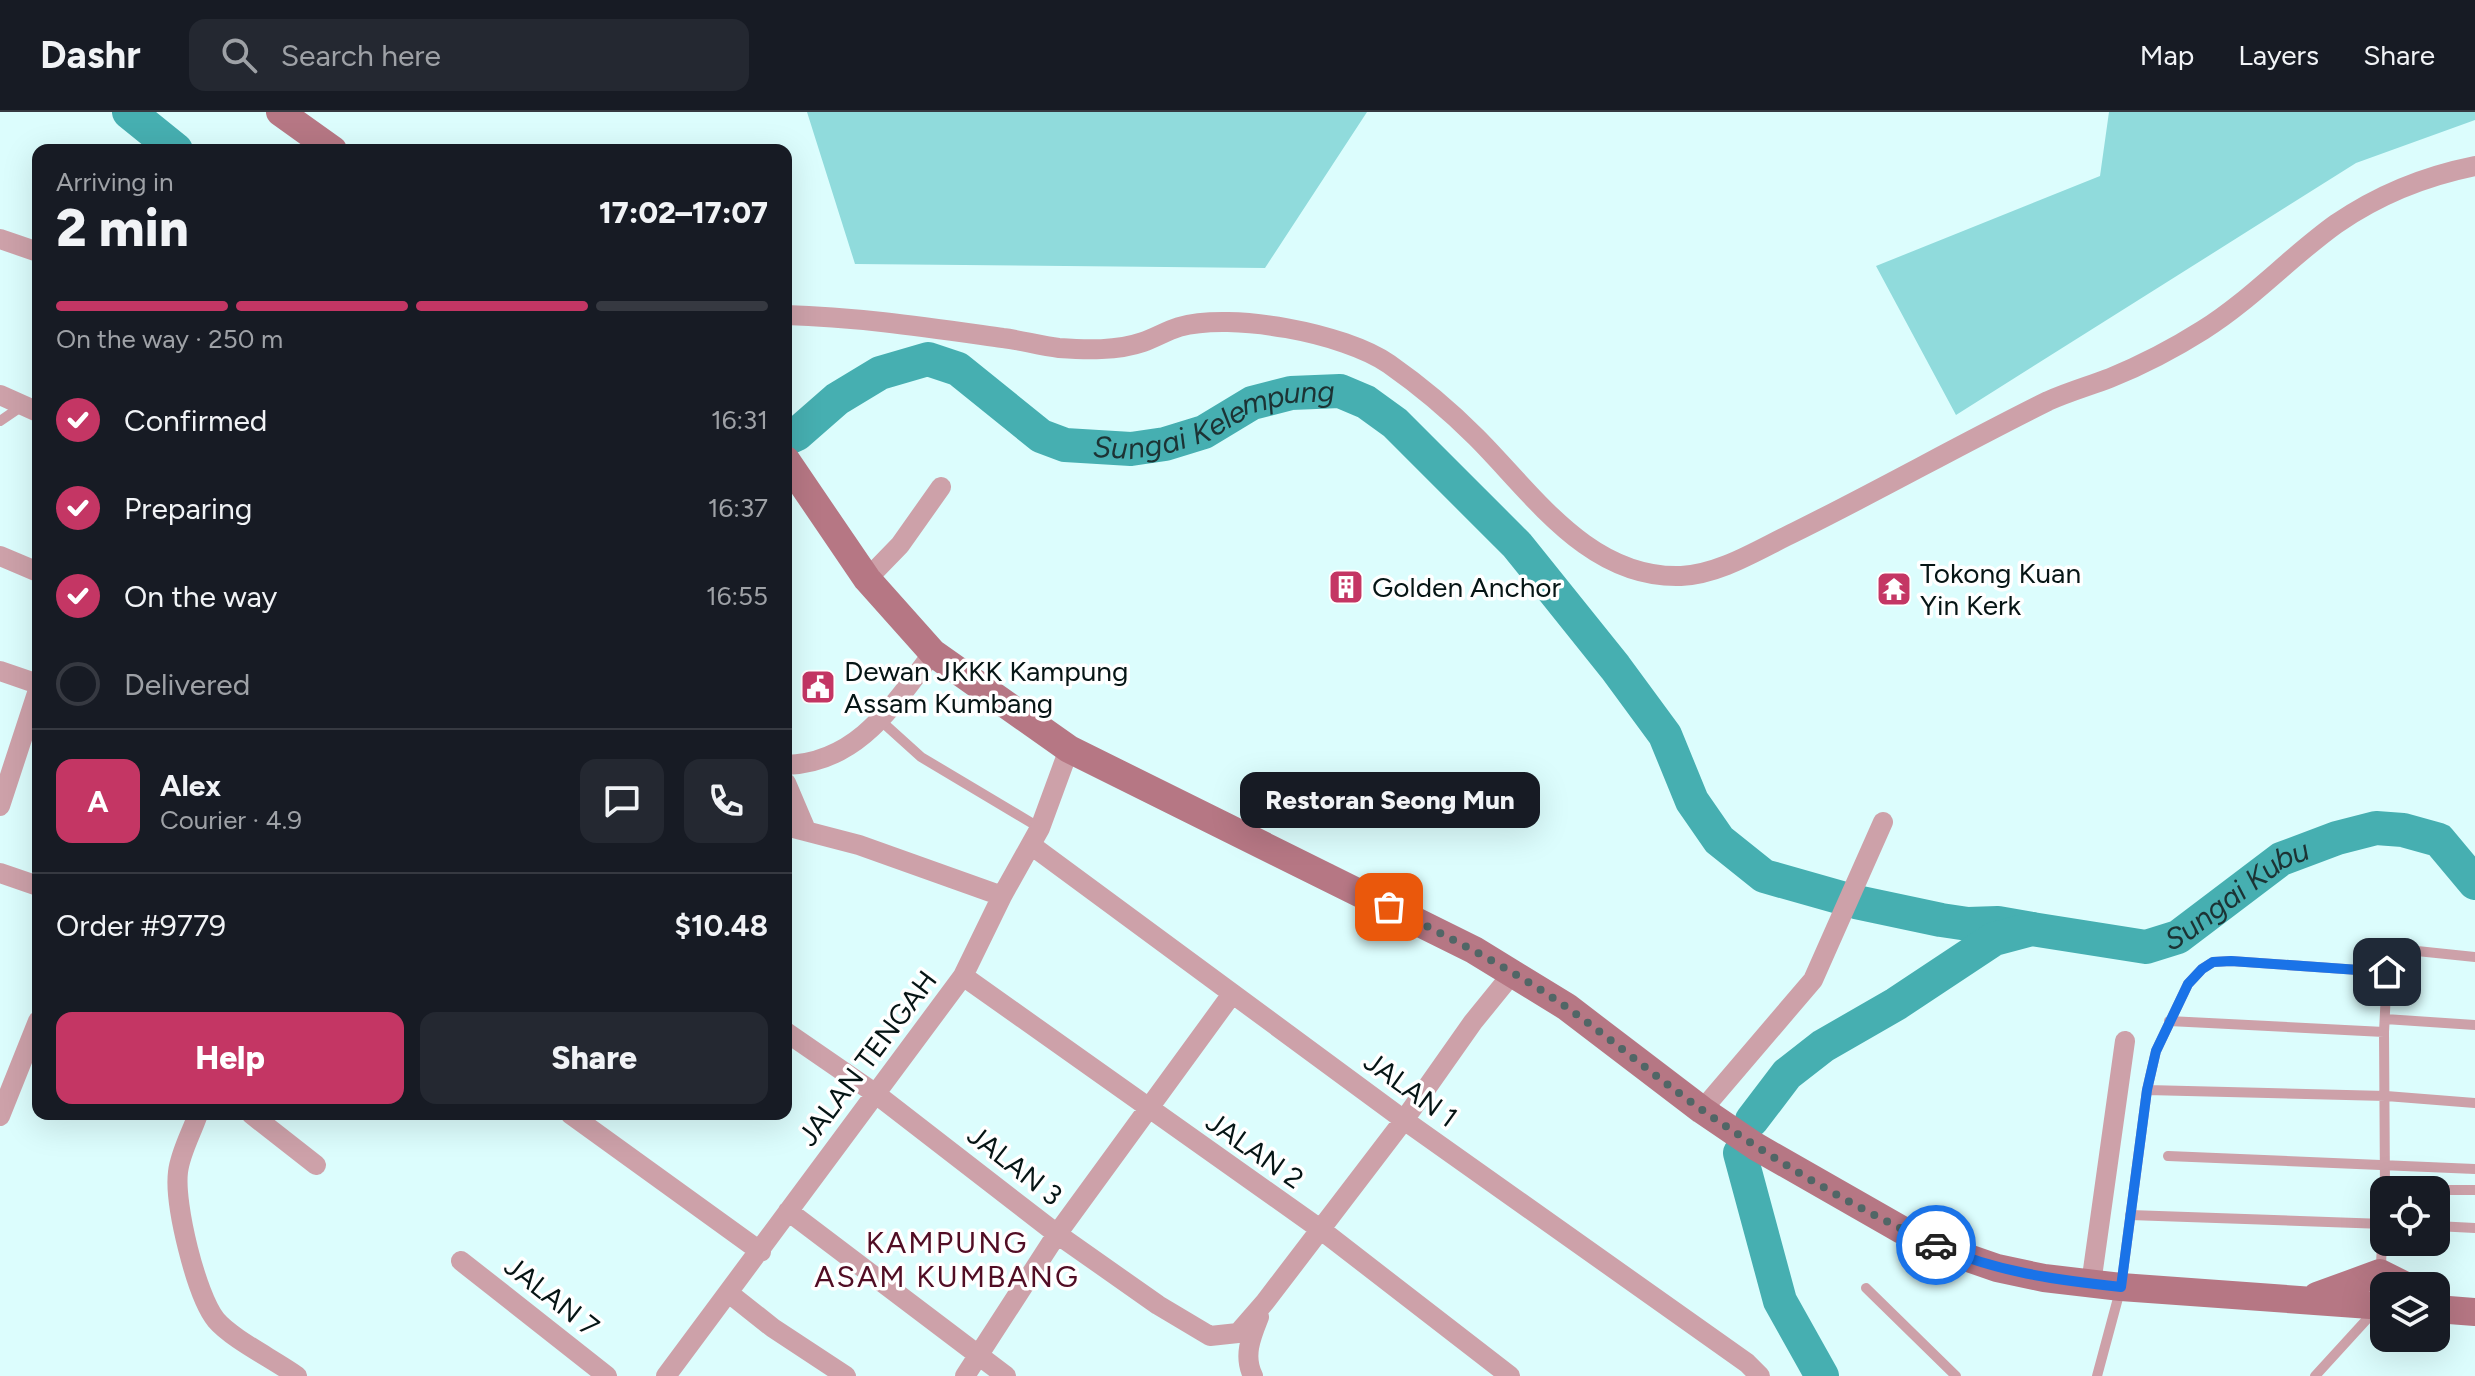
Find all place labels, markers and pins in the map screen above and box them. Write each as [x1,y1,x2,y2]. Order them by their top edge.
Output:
place label: Tokong Kuan Yin Kerk [1920,556,2081,622]
building icon: Golden Anchor [1327,568,1365,606]
place label: Golden Anchor [1372,570,1562,604]
temple icon: Tokong Kuan Yin Kerk [1875,570,1913,608]
place label: Dewan JKKK Kampung Assam Kumbang [844,654,1128,720]
public building icon: Dewan JKKK Kampung Assam Kumbang [799,668,837,706]
callout: Restoran Seong Mun [1239,771,1539,827]
pin [1355,873,1423,941]
pin [2353,938,2421,1006]

